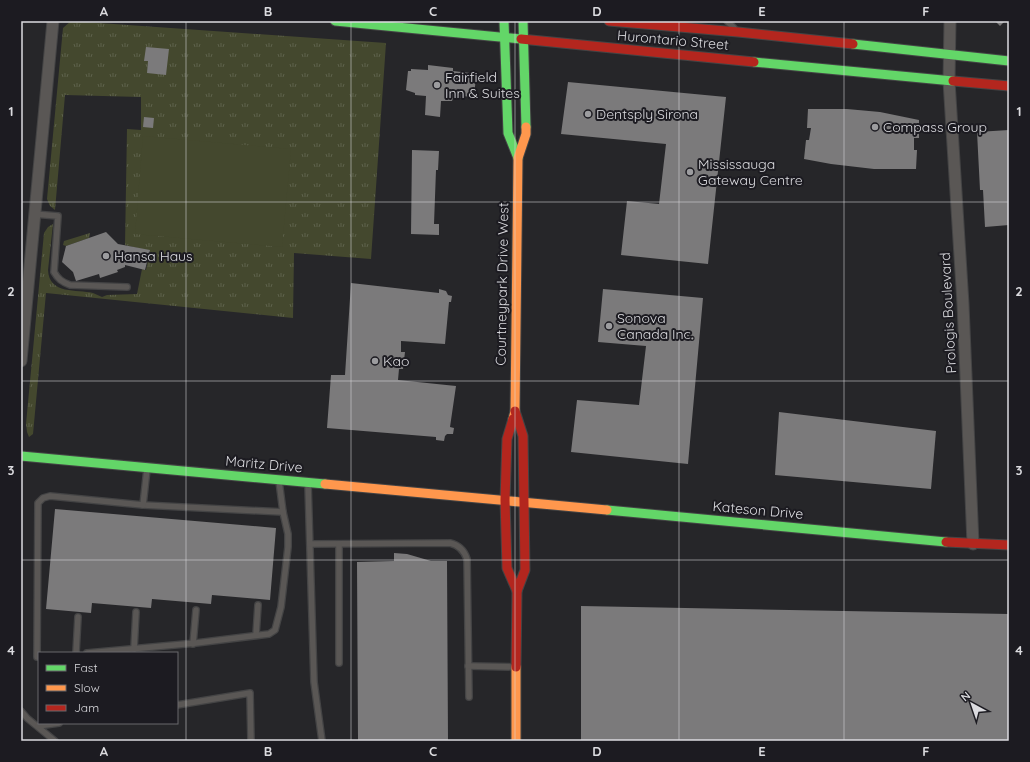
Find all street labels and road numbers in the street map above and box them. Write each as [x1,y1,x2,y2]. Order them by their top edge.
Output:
street label: Hurontario Street [617,26,730,54]
street label: Courtneypark Drive West [492,202,512,366]
street label: Prologis Boulevard [936,252,960,374]
street label: Maritz Drive [225,452,303,476]
street label: Kateson Drive [712,497,804,523]

